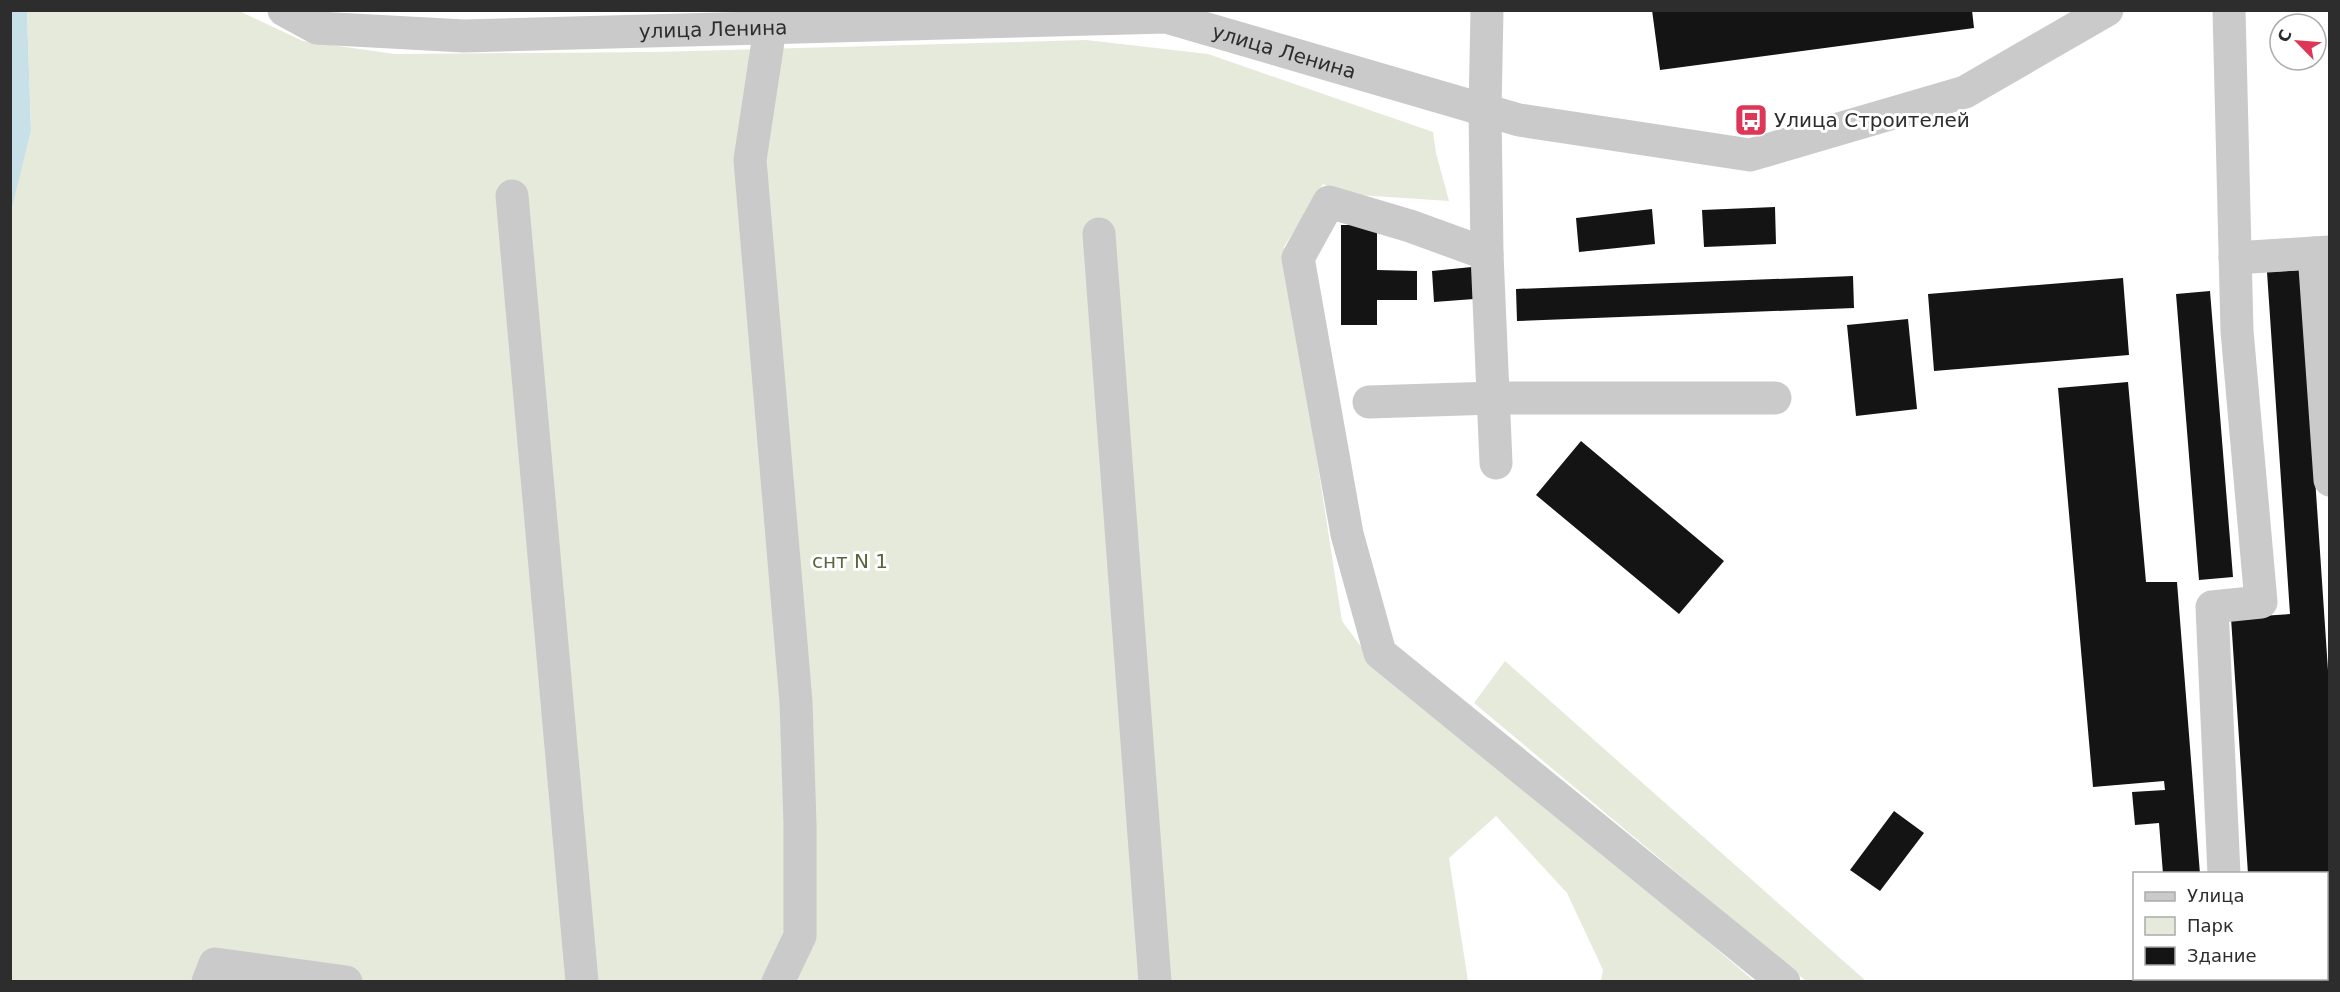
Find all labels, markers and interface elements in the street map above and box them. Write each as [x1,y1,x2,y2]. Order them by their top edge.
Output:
north arrow [2268,12,2328,72]
street label: улица Ленина [638,15,788,43]
street label: улица Ленина [1209,19,1359,84]
text: С [2274,27,2296,45]
bus stop icon: Улица Строителей [1733,102,1769,138]
place label: Улица Строителей [1774,108,1970,132]
park label: снт N 1 [812,549,888,573]
legend [2133,872,2328,980]
text: Улица [2187,885,2244,906]
text: Парк [2187,915,2234,936]
text: Здание [2187,945,2257,966]

